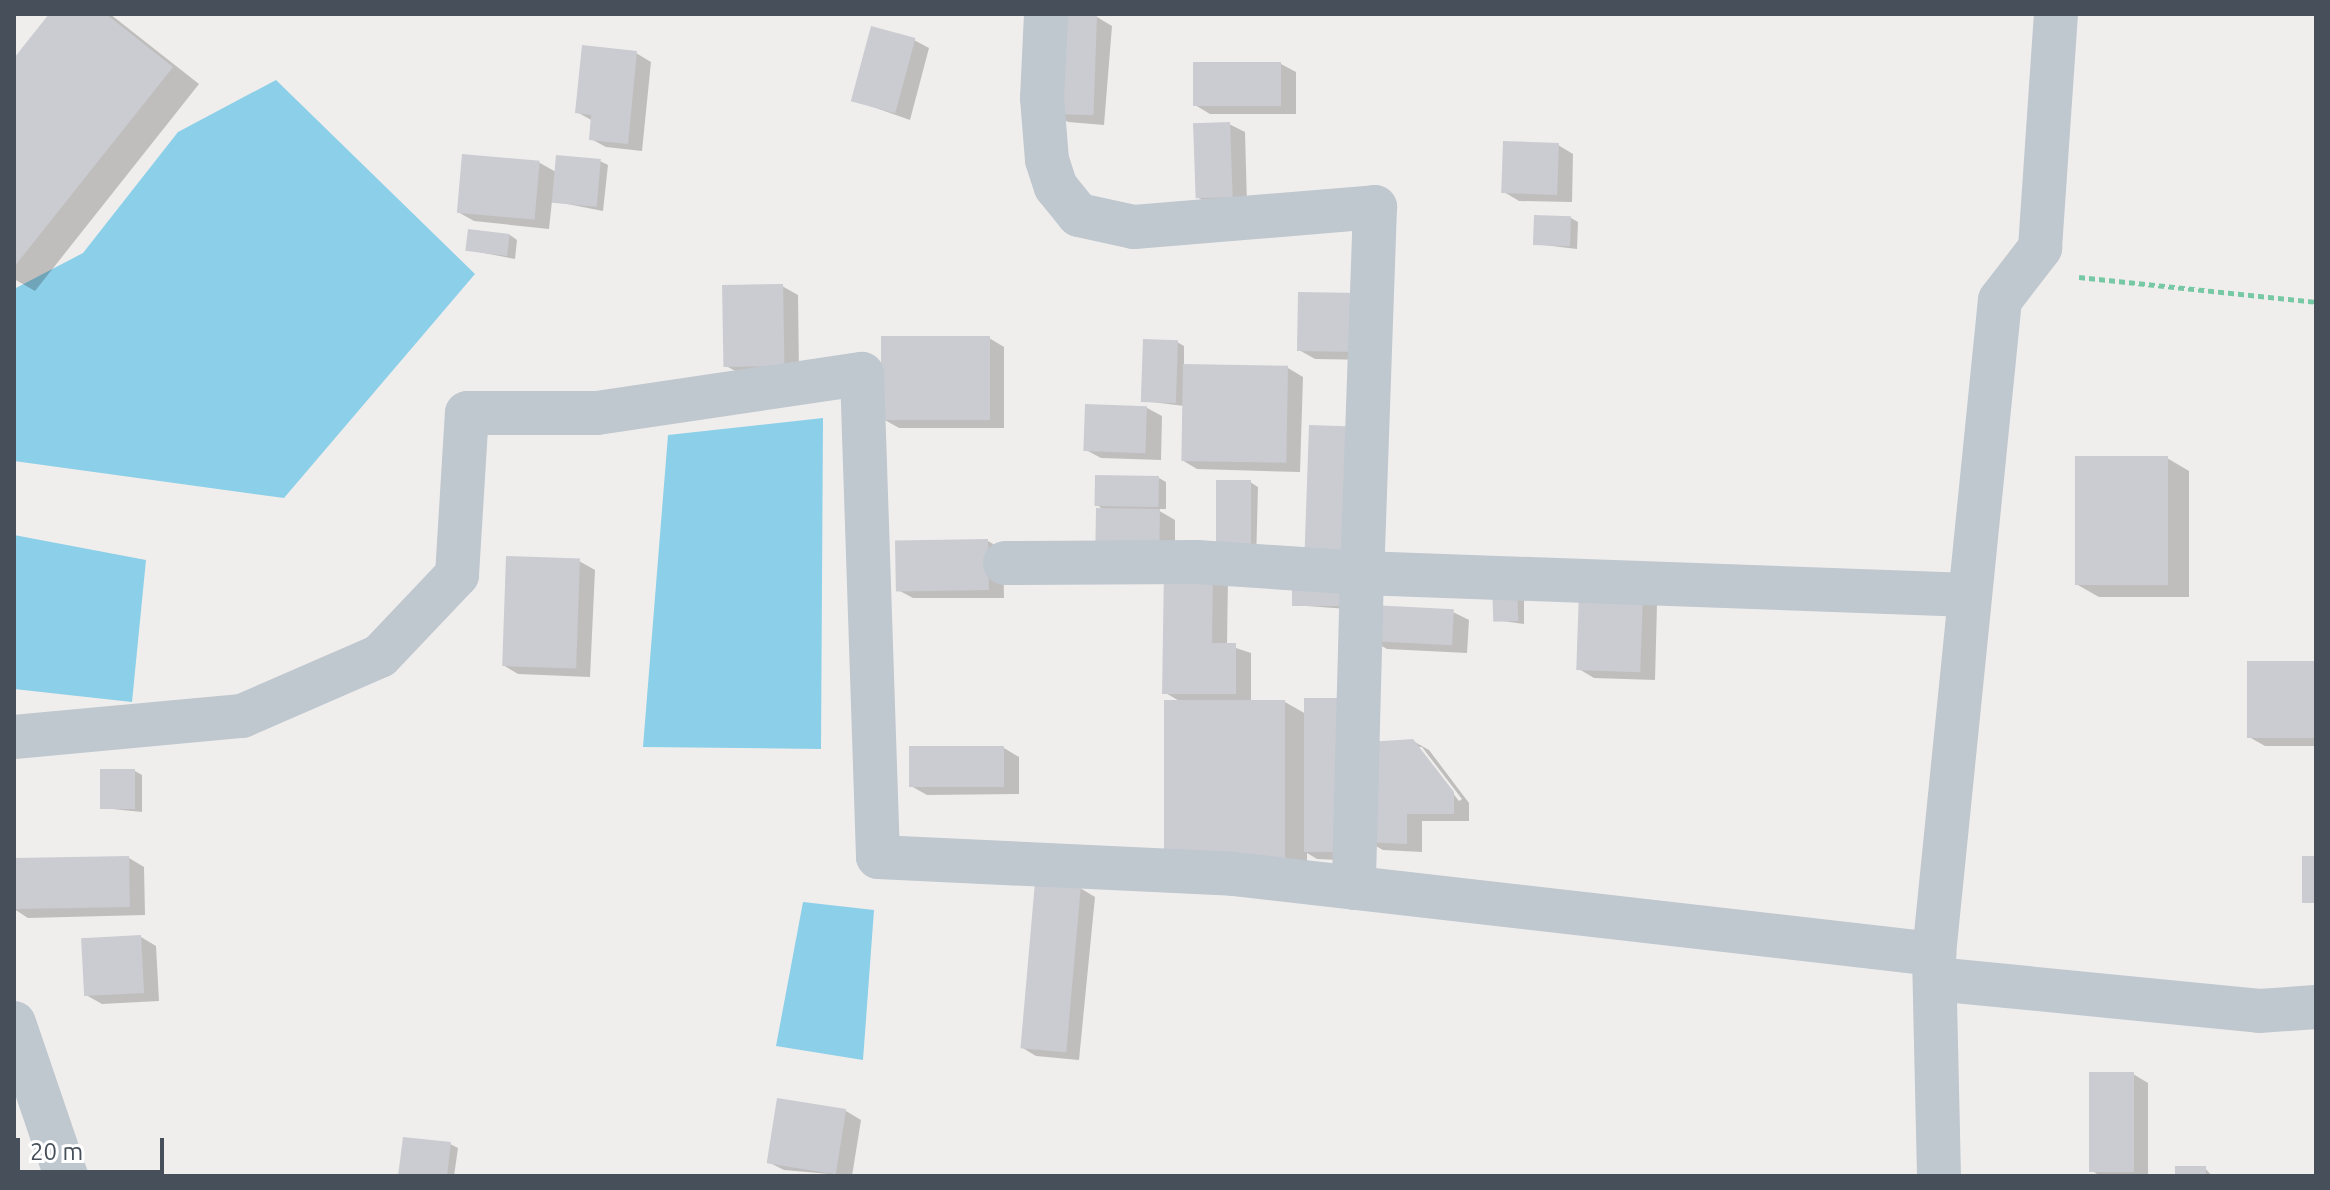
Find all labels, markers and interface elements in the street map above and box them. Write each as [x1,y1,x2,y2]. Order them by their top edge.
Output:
scale bar [20,1122,168,1172]
text: 20 m [30,1138,83,1165]

